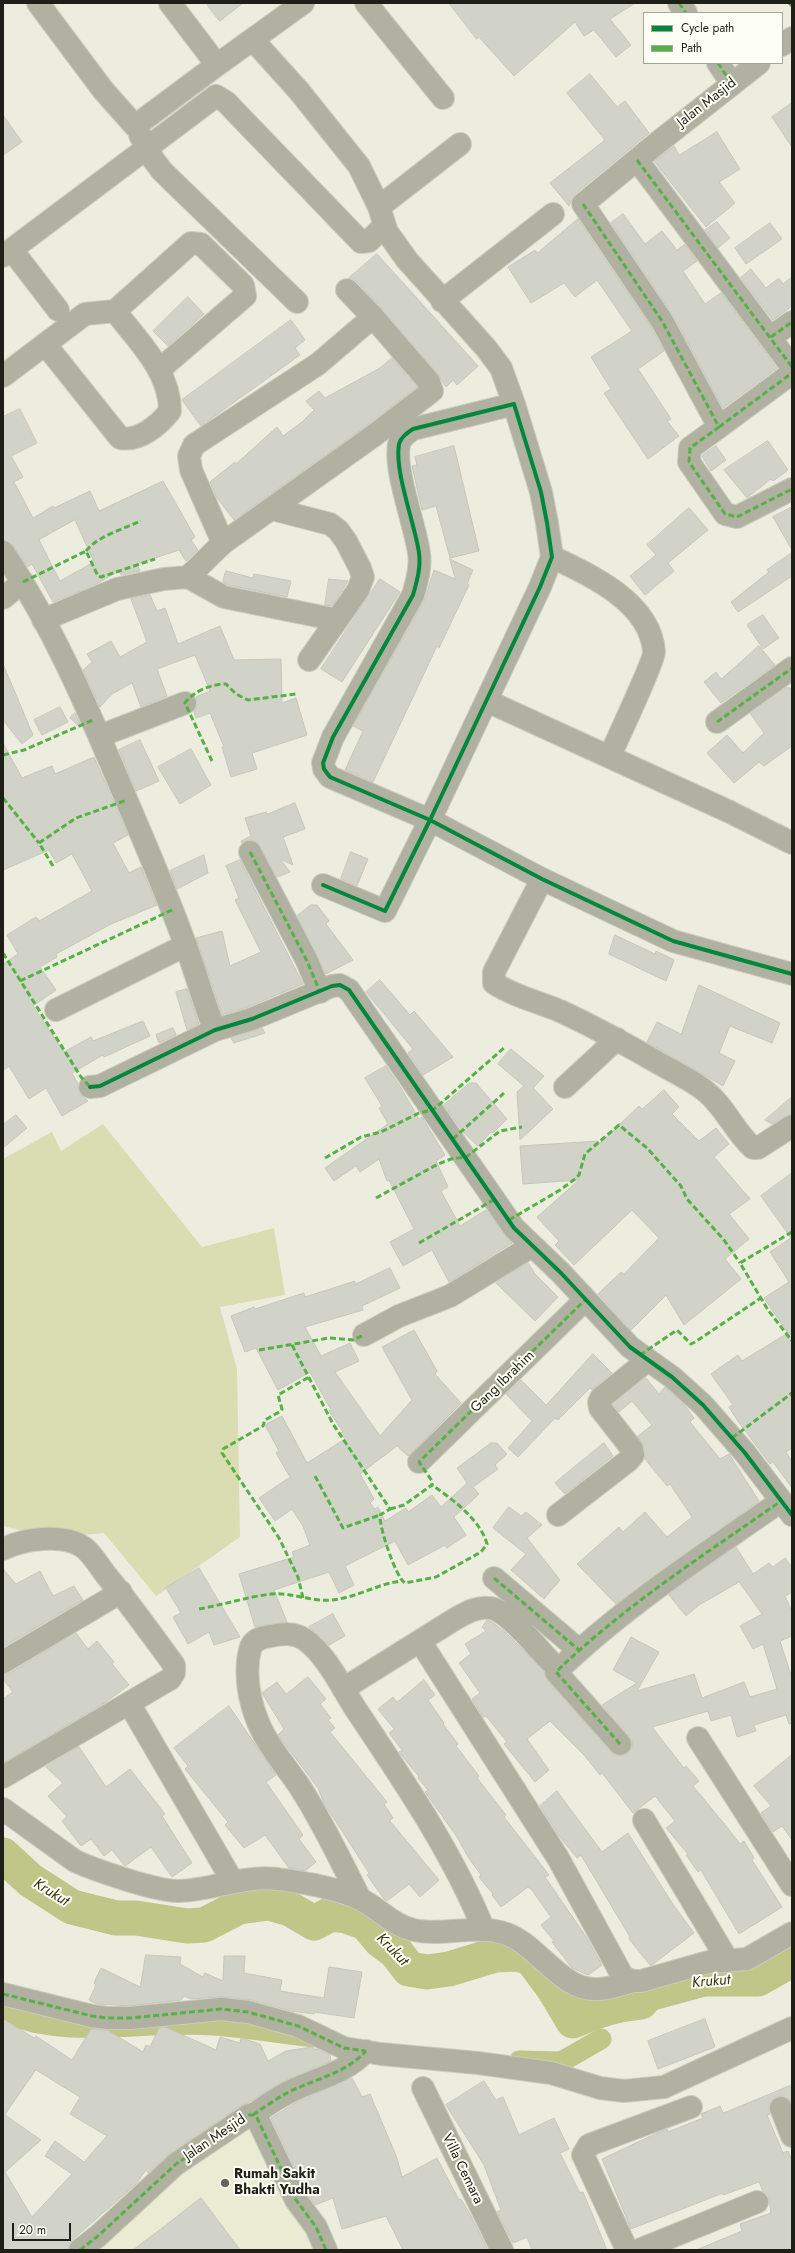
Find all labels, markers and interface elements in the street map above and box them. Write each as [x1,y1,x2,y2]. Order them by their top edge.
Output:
legend [643,12,783,64]
text: Cycle path [681,19,734,37]
text: Path [681,39,702,57]
street label: Jalan Masjid [674,75,740,131]
street label: Gang Ibrahim [468,1347,538,1417]
water label: Krukut [30,1875,72,1911]
water label: Krukut [372,1930,412,1970]
water label: Krukut [691,1971,731,1993]
street label: Jalan Mesjid [181,2111,249,2165]
street label: Villa Cemara [438,2131,486,2207]
place label: Rumah Sakit Bhakti Yudha [234,2167,320,2200]
marker: Rumah Sakit Bhakti Yudha [219,2177,231,2189]
scale bar [14,2215,73,2241]
text: 20 m [19,2221,46,2239]

